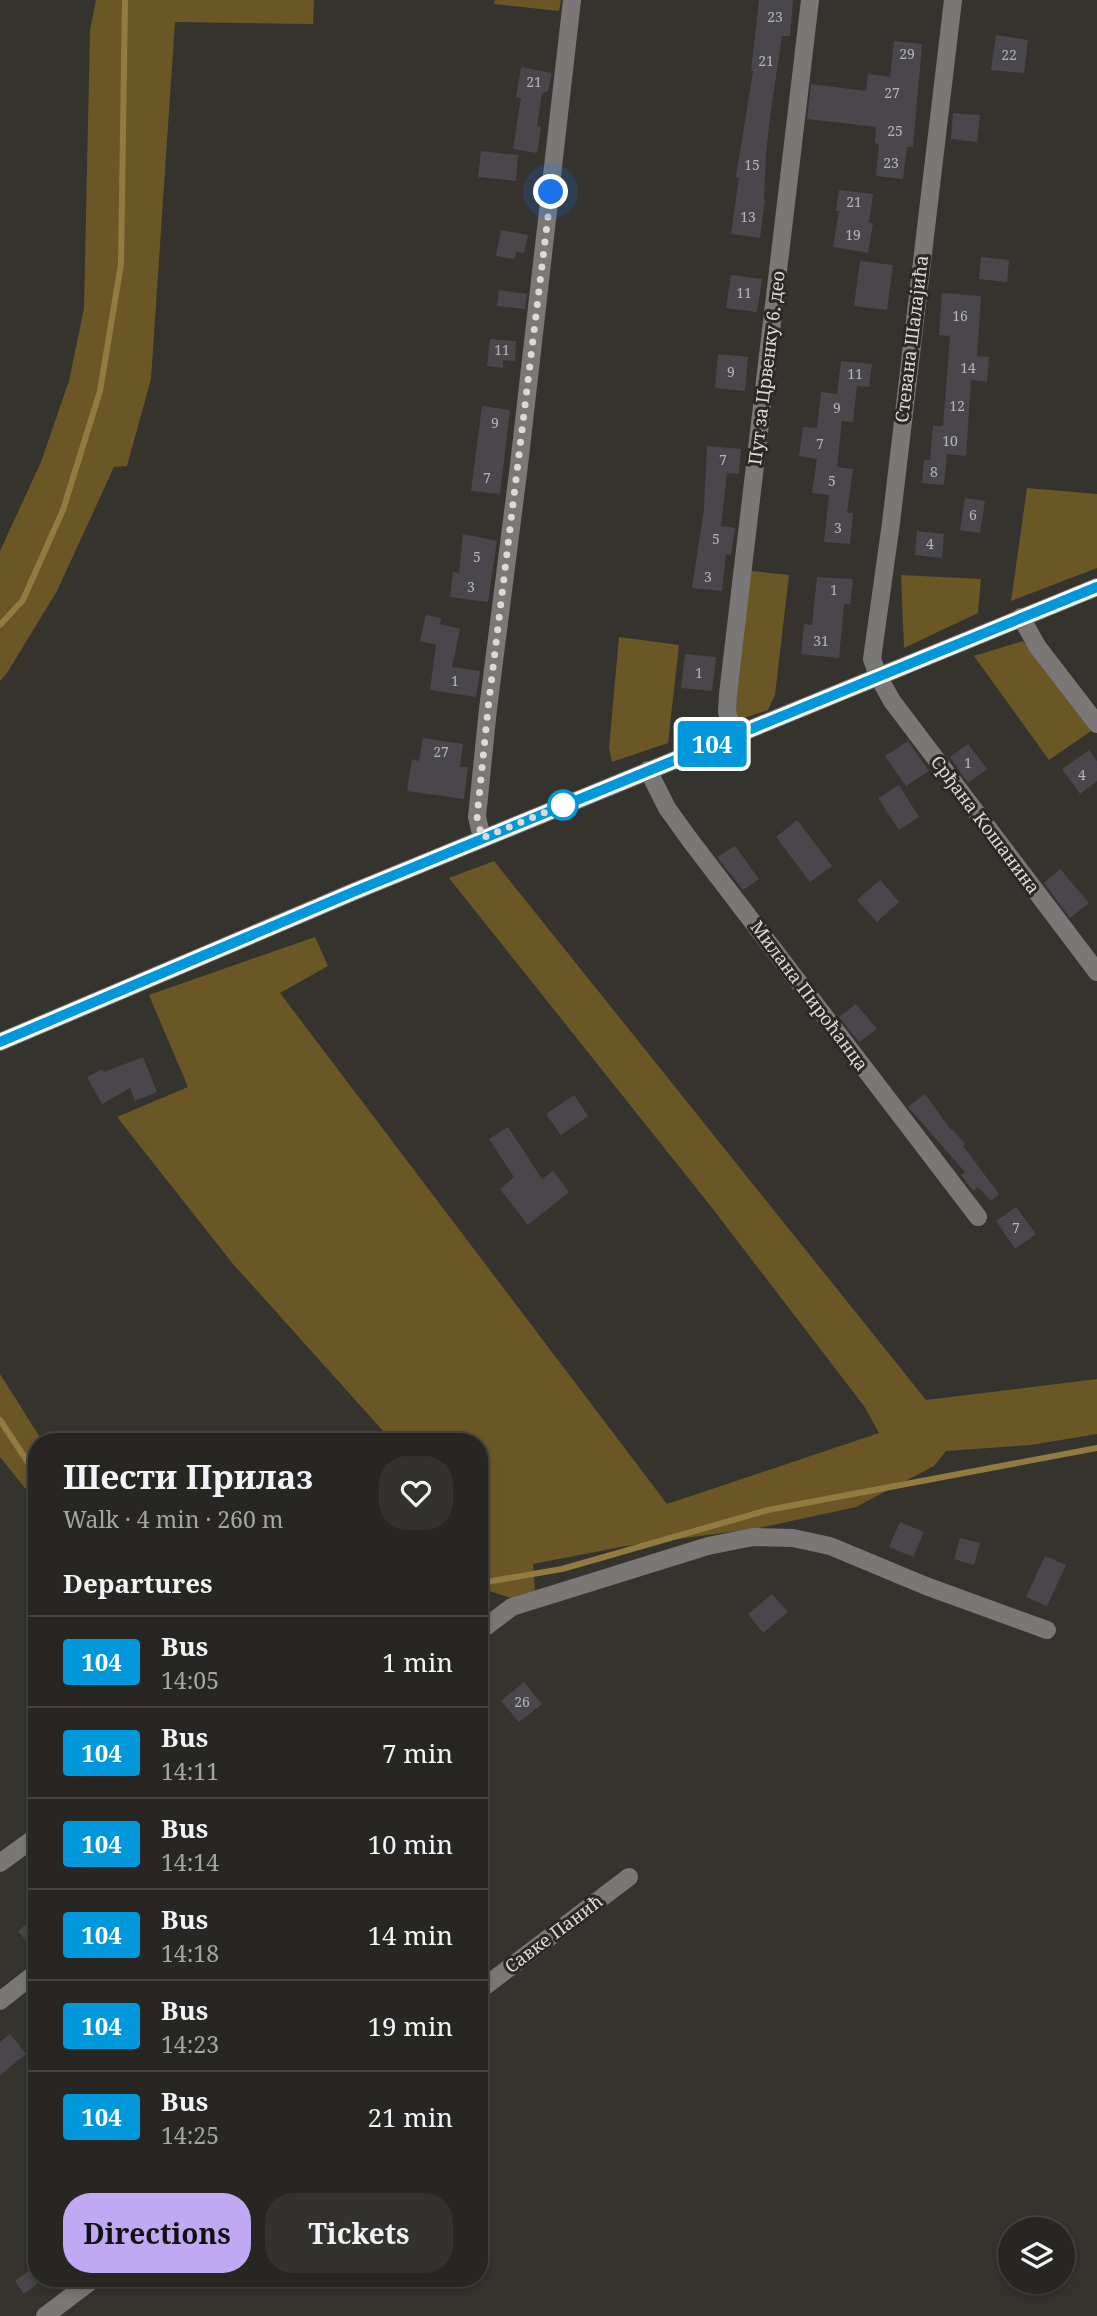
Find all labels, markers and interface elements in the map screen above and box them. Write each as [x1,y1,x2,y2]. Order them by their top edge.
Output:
house number: 23 [767,7,783,26]
house number: 29 [899,44,915,63]
house number: 22 [1001,45,1017,64]
house number: 21 [758,51,774,70]
house number: 21 [526,72,542,91]
house number: 27 [884,83,900,102]
house number: 25 [887,121,903,140]
house number: 23 [883,153,899,172]
house number: 15 [744,155,760,174]
your location [533,174,568,209]
house number: 21 [846,192,862,211]
house number: 13 [740,207,756,226]
house number: 19 [845,225,861,244]
street label: Стевана Шалајића [889,254,933,424]
street label: Пут за Црвенку 6. део [742,269,790,466]
house number: 11 [736,283,752,302]
house number: 16 [952,306,968,325]
house number: 11 [494,340,510,359]
house number: 14 [960,358,976,377]
house number: 9 [727,362,735,381]
house number: 11 [847,364,863,383]
house number: 12 [949,396,965,415]
house number: 9 [833,398,841,417]
house number: 9 [491,413,499,432]
house number: 10 [942,431,958,450]
house number: 7 [816,434,824,453]
house number: 7 [719,450,727,469]
house number: 8 [930,462,938,481]
house number: 7 [483,468,491,487]
house number: 5 [828,471,836,490]
house number: 6 [969,505,977,524]
house number: 3 [834,518,842,537]
house number: 5 [712,529,720,548]
house number: 4 [926,534,934,553]
house number: 5 [473,547,481,566]
house number: 3 [704,567,712,586]
house number: 3 [467,577,475,596]
house number: 1 [830,580,838,599]
house number: 31 [813,631,829,650]
house number: 1 [695,663,703,682]
house number: 1 [451,671,459,690]
line badge: 104 [672,721,752,767]
text: 104 [692,727,732,760]
house number: 27 [433,742,449,761]
street label: Срђана Кошанина [926,750,1046,898]
house number: 1 [964,753,972,772]
house number: 4 [1078,765,1086,784]
unlabelled marker [548,790,578,820]
street label: Милана Пироћанца [745,915,874,1075]
house number: 7 [1012,1218,1020,1237]
text: Шести Прилаз [63,1454,313,1499]
button: heart [379,1456,453,1530]
text: Walk · 4 min · 260 m [63,1503,283,1535]
text: Departures [63,1565,213,1601]
text: Bus [161,1628,208,1664]
text: 1 min [382,1644,453,1680]
text: 104 [81,1645,122,1678]
text: 14:05 [161,1664,219,1696]
house number: 26 [514,1692,530,1711]
text: Bus [161,1719,208,1755]
text: 7 min [382,1735,453,1771]
text: 104 [81,1736,122,1769]
text: 14:11 [161,1755,219,1787]
text: Bus [161,1810,208,1846]
text: 10 min [368,1826,453,1862]
text: 104 [81,1827,122,1860]
text: 14:14 [161,1846,219,1878]
street label: Савке Панић [500,1888,607,1978]
text: Bus [161,1901,208,1937]
text: 14 min [368,1917,453,1953]
text: 104 [81,1918,122,1951]
text: 14:18 [161,1937,219,1969]
text: Bus [161,1992,208,2028]
text: 19 min [368,2008,453,2044]
text: 104 [81,2009,122,2042]
text: 14:23 [161,2028,219,2060]
text: Bus [161,2083,208,2119]
text: 21 min [368,2099,453,2135]
text: 104 [81,2100,122,2133]
text: 14:25 [161,2119,219,2151]
button: Directions [63,2193,251,2273]
button: Tickets [265,2193,453,2273]
map controls [998,2217,1075,2294]
button: layers [998,2217,1075,2294]

